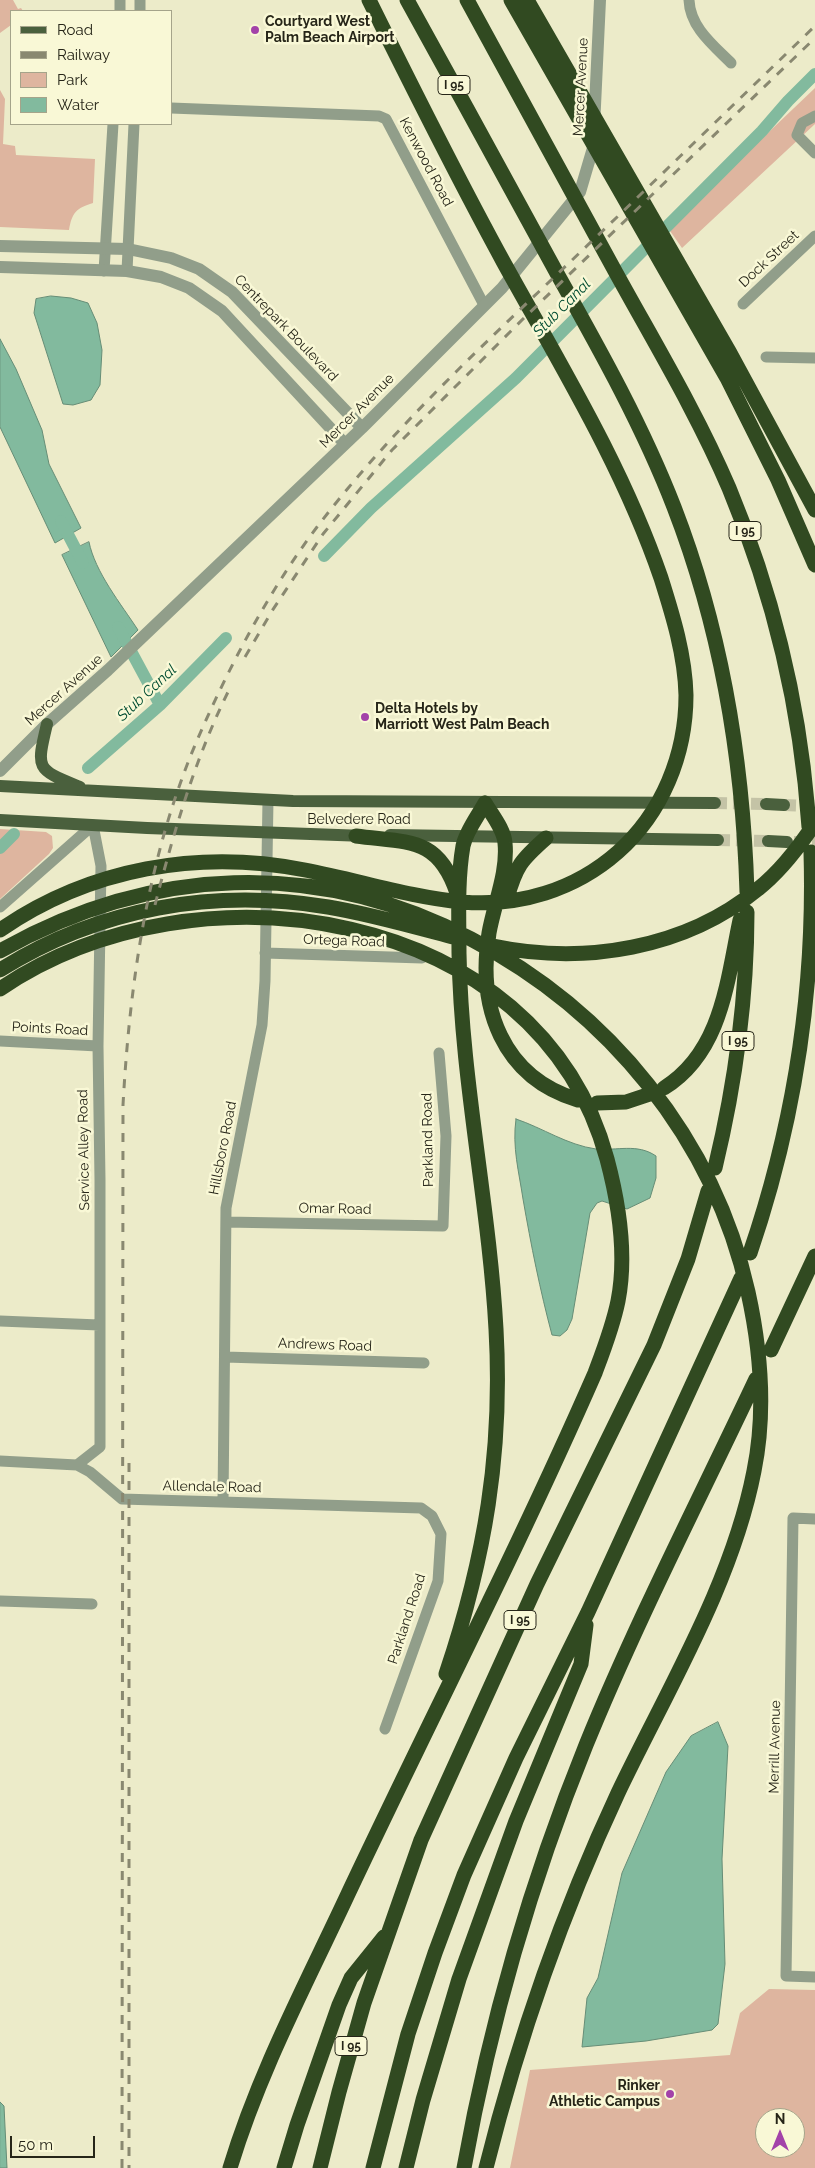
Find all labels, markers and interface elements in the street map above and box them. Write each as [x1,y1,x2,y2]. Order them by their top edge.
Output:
legend [10,10,172,125]
place label: Courtyard West Palm Beach Airport [265,14,395,46]
text: Road [57,21,93,39]
marker: Courtyard West Palm Beach Airport [249,24,261,36]
street label: Mercer Avenue [570,37,592,137]
text: Railway [57,46,110,64]
text: Park [57,71,88,89]
road number: I 95 [438,76,470,94]
text: Water [57,96,99,114]
street label: Kenwood Road [395,115,457,209]
street label: Dock Street [736,227,802,291]
street label: Centrepark Boulevard [231,271,341,385]
water label: Stub Canal [529,275,595,341]
street label: Mercer Avenue [316,370,398,452]
road number: I 95 [729,522,761,540]
street label: Mercer Avenue [22,651,106,729]
water label: Stub Canal [114,661,180,725]
place label: Delta Hotels by Marriott West Palm Beach [375,701,549,734]
marker: Delta Hotels by Marriott West Palm Beach [359,711,371,723]
street label: Belvedere Road [307,812,411,828]
street label: Ortega Road [303,931,385,951]
street label: Points Road [11,1019,89,1039]
road number: I 95 [722,1032,754,1050]
street label: Service Alley Road [75,1089,93,1211]
street label: Parkland Road [419,1093,437,1187]
street label: Hillsboro Road [206,1100,240,1196]
street label: Omar Road [298,1200,372,1218]
street label: Andrews Road [278,1335,372,1355]
street label: Allendale Road [162,1478,262,1496]
street label: Parkland Road [384,1572,430,1666]
road number: I 95 [504,1610,536,1630]
street label: Merrill Avenue [766,1700,784,1794]
road number: I 95 [335,2036,367,2056]
place label: Rinker Athletic Campus [549,2078,660,2110]
marker: Rinker Athletic Campus [664,2088,676,2100]
north arrow [755,2108,805,2158]
text: N [775,2111,785,2127]
scale bar [12,2126,98,2158]
text: 50 m [18,2136,53,2154]

